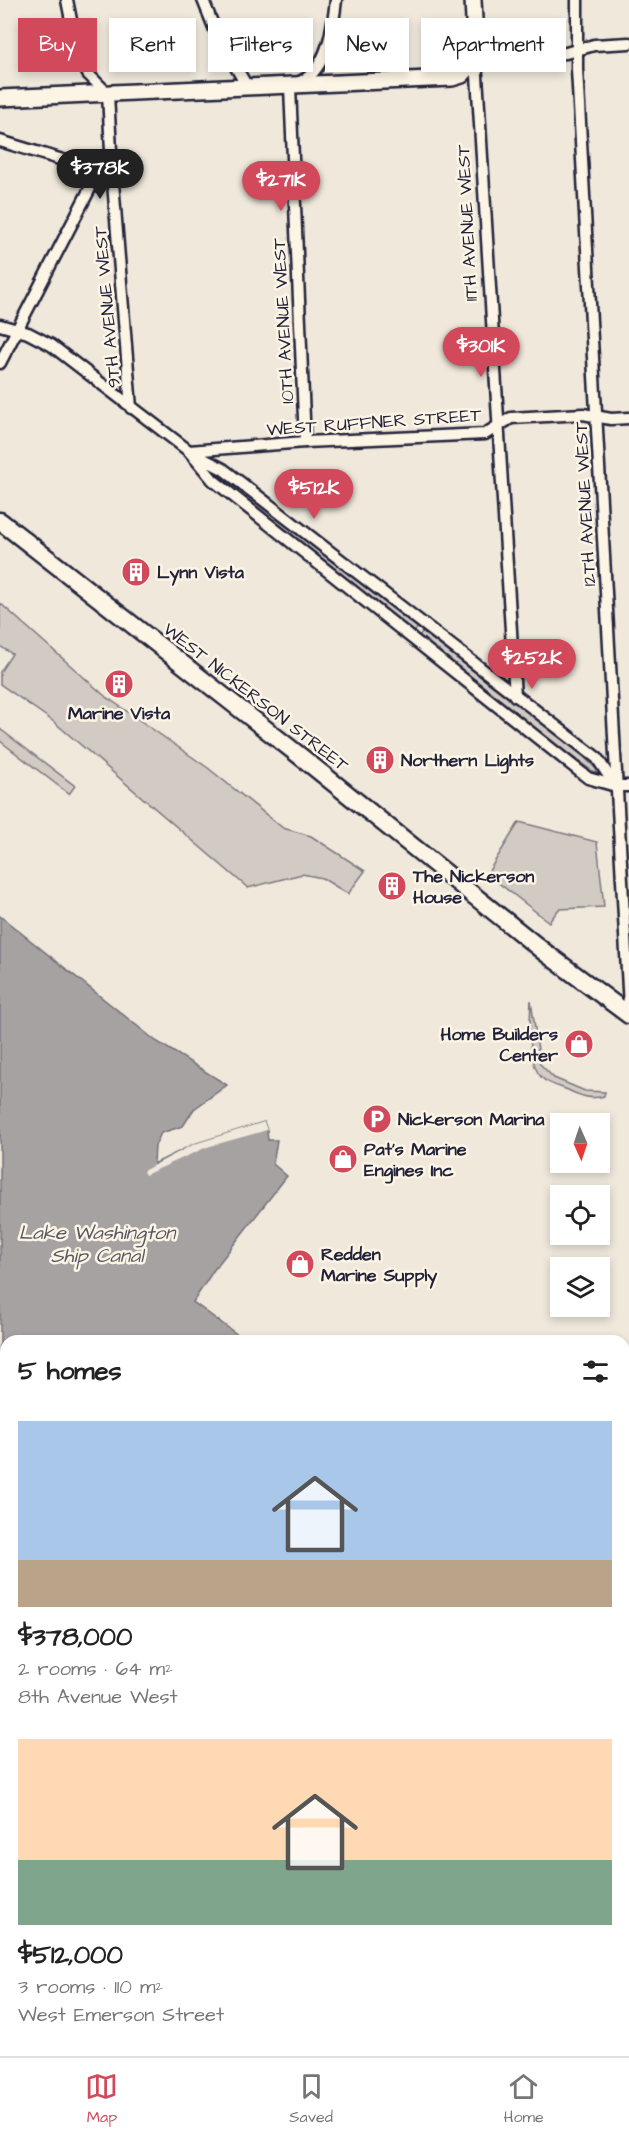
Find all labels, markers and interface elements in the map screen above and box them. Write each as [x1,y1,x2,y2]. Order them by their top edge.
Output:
chip: Buy [18,18,97,72]
chip: Rent [109,18,196,72]
chip: Filters [208,18,313,72]
chip: New [325,18,409,72]
chip: Apartment [421,18,566,72]
street label: 11TH AVENUE WEST [451,143,484,302]
pin: $378K [58,149,142,200]
text: $378K [71,154,129,182]
pin: $271K [239,161,323,212]
text: $271K [256,166,306,194]
street label: 9TH AVENUE WEST [88,224,127,389]
street label: 10TH AVENUE WEST [267,237,300,405]
pin: $301K [439,327,523,378]
text: $301K [457,332,505,360]
street label: WEST RUFFNER STREET [266,402,483,442]
street label: 12TH AVENUE WEST [569,420,602,587]
pin: $512K [272,469,356,520]
text: $512K [288,474,340,502]
building icon: Lynn Vista [120,556,152,588]
place label: Lynn Vista [157,560,245,586]
street label: WEST NICKERSON STREET [158,617,354,778]
pin: $252K [490,639,574,690]
text: $252K [502,644,562,672]
building icon: Marine Vista [103,668,135,700]
place label: Marine Vista [68,701,171,726]
building icon: Northern Lights [364,744,396,776]
place label: Northern Lights [401,748,534,774]
place label: The Nickerson House [412,864,534,910]
building icon: The Nickerson House [376,870,408,902]
place label: Home Builders Center [441,1022,558,1068]
shop icon: Home Builders Center [563,1028,595,1060]
parking icon: Nickerson Marina [361,1103,393,1135]
place label: Nickerson Marina [398,1107,545,1132]
north arrow [550,1113,610,1173]
map controls [550,1113,610,1317]
place label: Pat's Marine Engines Inc [364,1137,467,1184]
shop icon: Pat's Marine Engines Inc [327,1143,359,1175]
button: locate [550,1185,610,1245]
water label: Lake Washington Ship Canal [19,1219,177,1270]
place label: Redden Marine Supply [321,1242,437,1289]
shop icon: Redden Marine Supply [284,1248,316,1280]
button: layers [550,1257,610,1317]
text: 5 homes [18,1353,122,1389]
icon: filters [579,1355,612,1388]
icon: home [261,1460,369,1568]
text: $378,000 [18,1619,132,1655]
text: 2 rooms · 64 m² [18,1655,173,1683]
text: 8th Avenue West [18,1683,178,1711]
icon: home [261,1778,369,1886]
text: $512,000 [18,1937,123,1973]
text: 3 rooms · 110 m² [18,1973,163,2001]
text: West Emerson Street [18,2001,224,2029]
tab: Map [85,2070,118,2128]
tab: Saved [289,2070,333,2128]
tab: Home [504,2070,544,2128]

